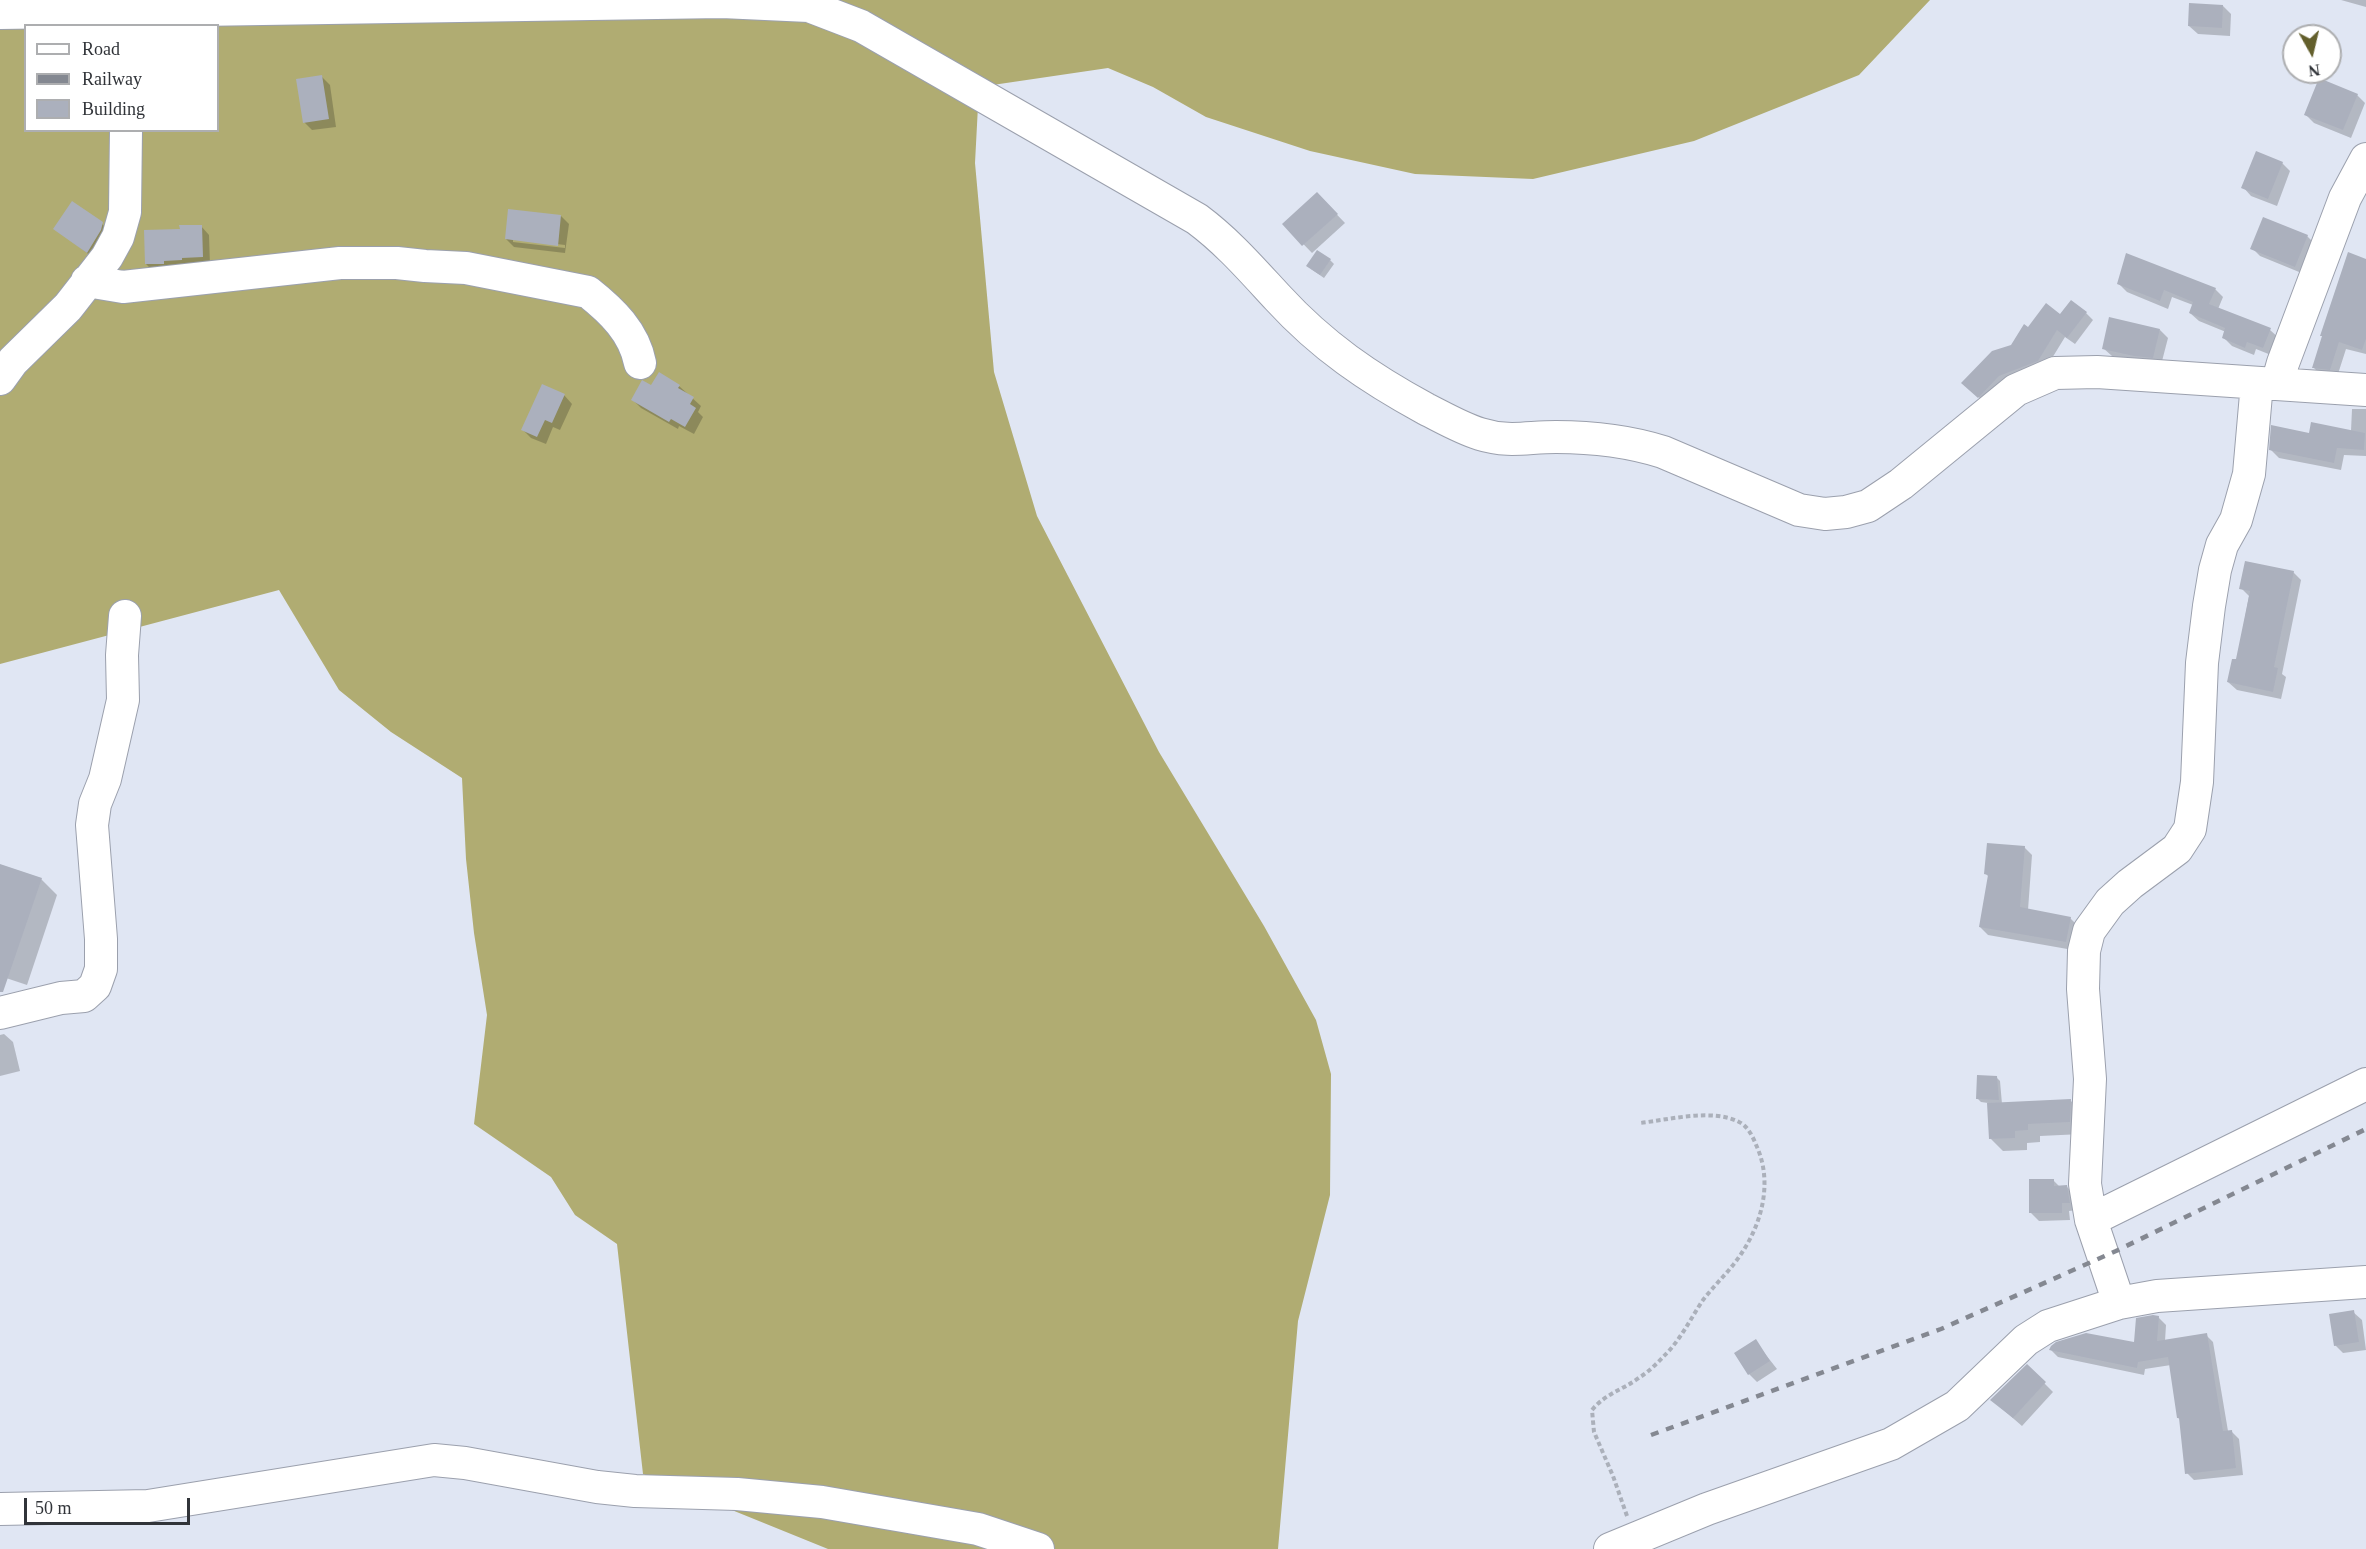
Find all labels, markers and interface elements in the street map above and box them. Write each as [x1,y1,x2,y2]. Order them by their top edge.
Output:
legend [24,24,219,132]
north arrow [2282,24,2342,84]
text: Road [82,39,120,59]
text: N [2307,61,2321,80]
text: Railway [82,69,142,89]
text: Building [82,99,145,119]
scale bar [27,1486,194,1524]
text: 50 m [35,1498,72,1518]

